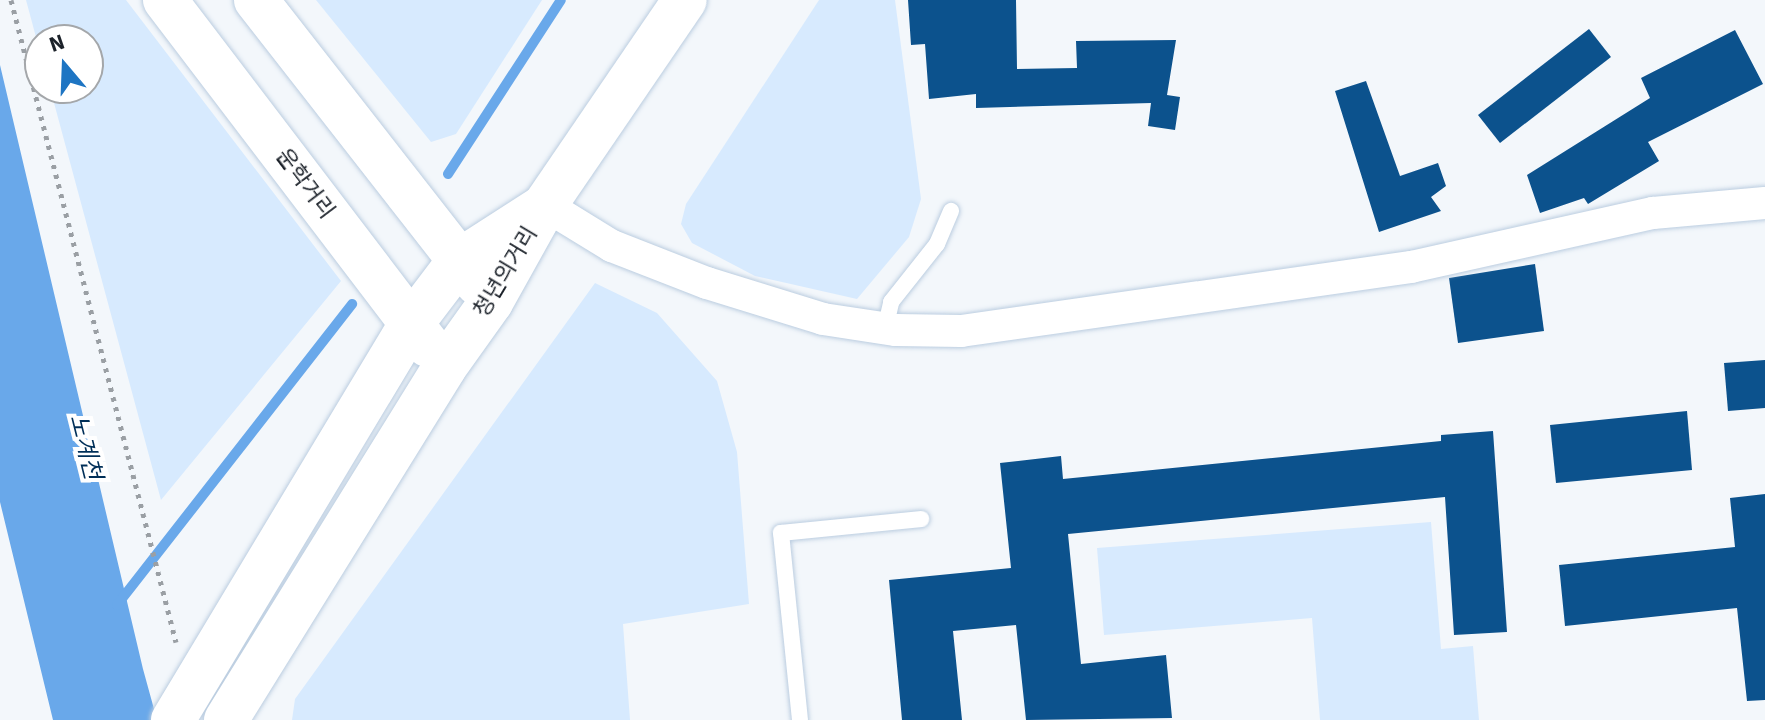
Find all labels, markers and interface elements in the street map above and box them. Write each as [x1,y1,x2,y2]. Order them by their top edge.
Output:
north arrow [24,24,104,104]
text: N [45,26,69,61]
street label: 운학거리 [270,144,340,224]
street label: 청년의거리 [469,222,543,322]
water label: 노계천 [63,411,107,483]

